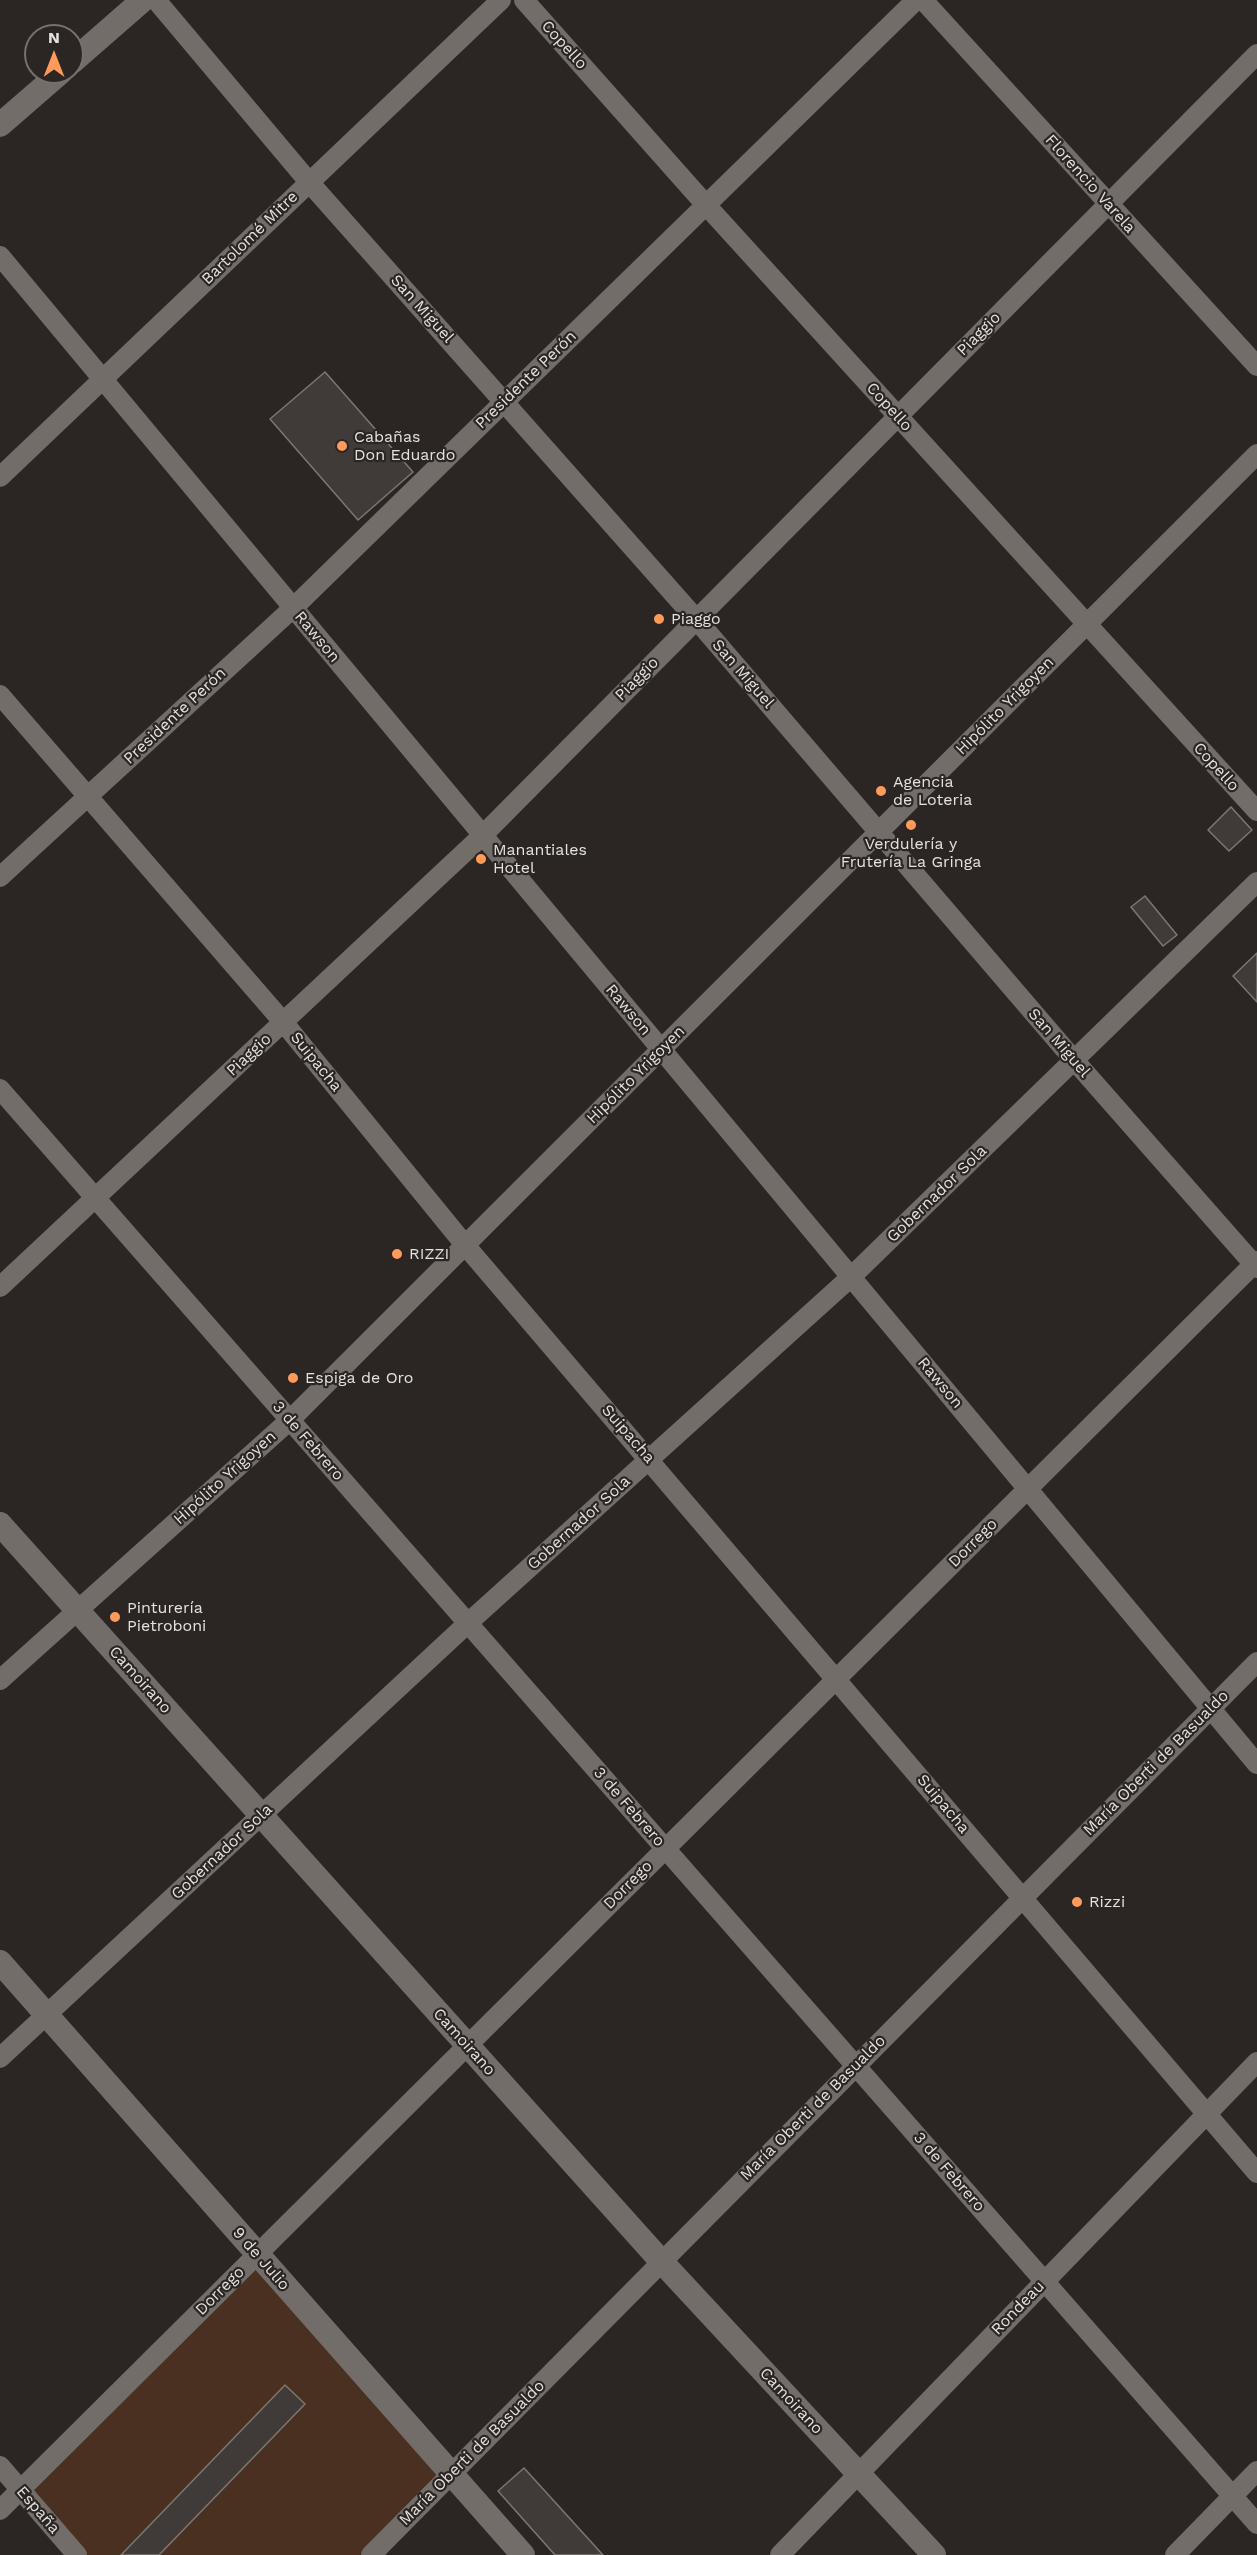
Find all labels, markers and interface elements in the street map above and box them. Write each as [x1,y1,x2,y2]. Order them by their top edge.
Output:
street label: Copello [537,17,591,73]
north arrow [24,24,84,84]
text: N [48,28,60,47]
street label: Florencio Varela [1041,131,1139,237]
street label: Bartolomé Mitre [198,187,302,289]
street label: San Miguel [386,271,458,347]
street label: Piaggio [953,308,1005,360]
street label: Presidente Perón [471,327,581,433]
street label: Copello [862,379,916,435]
place label: Cabañas Don Eduardo [354,427,455,465]
marker: Cabañas Don Eduardo [335,439,349,453]
street label: Rawson [290,608,344,666]
place label: Piaggo [671,609,721,629]
marker: Piaggo [652,612,666,626]
street label: San Miguel [708,636,778,712]
street label: Piaggio [611,653,663,705]
street label: Hipólito Yrigoyen [952,653,1058,759]
street label: Presidente Perón [120,664,230,768]
street label: Copello [1189,739,1243,795]
place label: Agencia de Loteria [893,772,972,810]
marker: Agencia de Loteria [874,784,888,798]
marker: Verdulería y Frutería La Gringa [904,818,918,832]
place label: Verdulería y Frutería La Gringa [841,834,981,872]
place label: Manantiales Hotel [493,840,587,878]
marker: Manantiales Hotel [474,852,488,866]
street label: Rawson [601,981,655,1039]
street label: San Miguel [1024,1005,1094,1081]
street label: Hipólito Yrigoyen [583,1022,689,1128]
street label: Suipacha [286,1028,346,1096]
street label: Piaggio [223,1030,275,1080]
street label: Gobernador Sola [883,1141,991,1247]
place label: RIZZI [409,1244,449,1264]
marker: RIZZI [390,1247,404,1261]
street label: Rawson [913,1354,967,1412]
place label: Espiga de Oro [305,1368,413,1388]
marker: Espiga de Oro [286,1371,300,1385]
street label: 3 de Febrero [268,1397,348,1485]
street label: Suipacha [597,1401,659,1467]
street label: Hipólito Yrigoyen [170,1427,280,1529]
street label: Gobernador Sola [524,1472,634,1574]
street label: Dorrego [945,1515,1001,1571]
place label: Pinturería Pietroboni [127,1598,206,1636]
marker: Pinturería Pietroboni [108,1610,122,1624]
street label: Camoirano [105,1642,175,1718]
street label: María Oberti de Basualdo [1079,1686,1233,1840]
street label: 3 de Febrero [589,1763,669,1851]
street label: Suipacha [913,1771,973,1837]
street label: Gobernador Sola [167,1800,277,1904]
street label: Dorrego [600,1857,656,1913]
place label: Rizzi [1089,1892,1125,1912]
marker: Rizzi [1070,1895,1084,1909]
street label: Camoirano [429,2004,499,2080]
street label: María Oberti de Basualdo [736,2031,890,2185]
street label: 3 de Febrero [909,2128,989,2216]
street label: 9 de Julio [228,2223,294,2295]
street label: Dorrego [192,2263,248,2319]
street label: Rondeau [987,2277,1049,2339]
street label: Camoirano [755,2364,827,2438]
street label: María Oberti de Basualdo [395,2376,549,2530]
street label: España [12,2482,64,2538]

